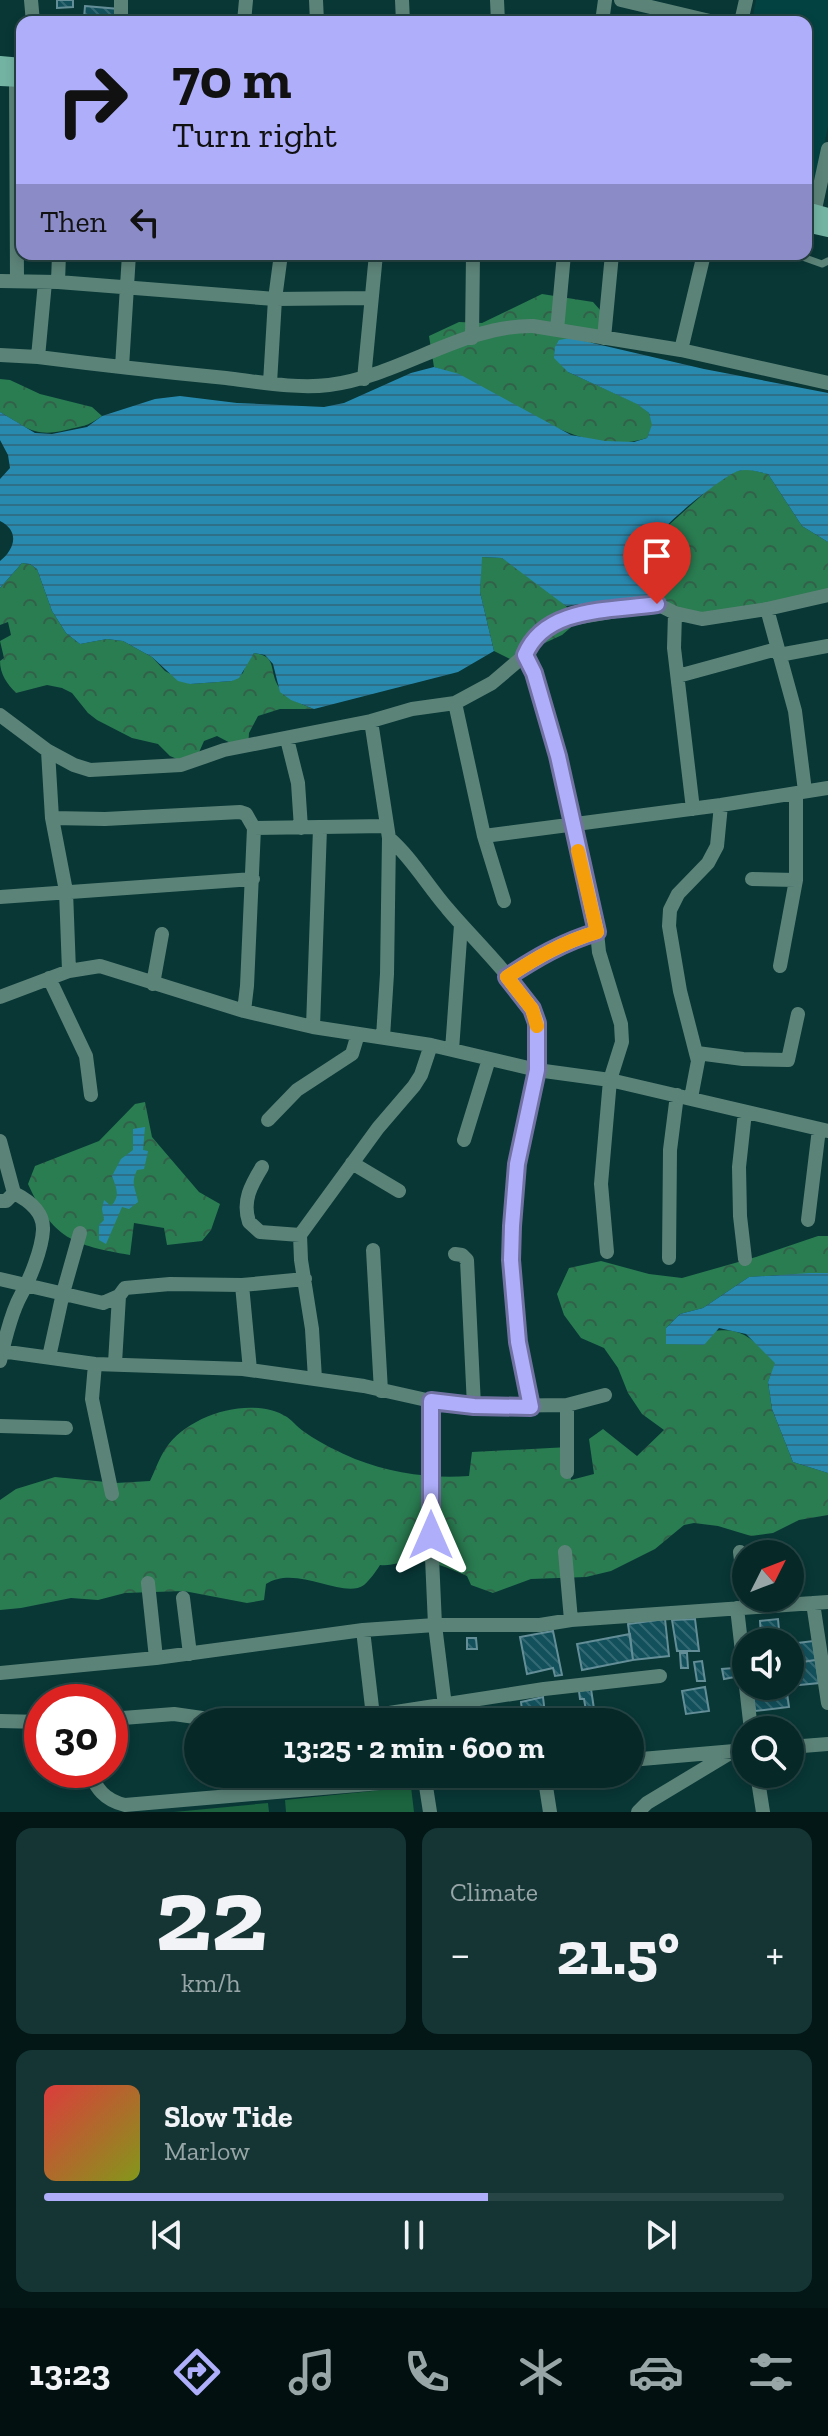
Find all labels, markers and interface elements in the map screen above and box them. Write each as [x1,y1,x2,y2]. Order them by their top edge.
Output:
text: 70 m [172,45,292,112]
icon: right [40,48,144,152]
text: Turn right [172,113,337,156]
icon: left [123,200,167,244]
text: Then [40,204,107,240]
pin [623,522,691,604]
icon: arrive [635,534,679,578]
position arrow [389,1493,473,1577]
north arrow [732,1540,804,1612]
map controls [732,1540,804,1788]
button: sound [732,1628,804,1700]
speed limit sign: 30 [24,1684,128,1788]
button: search [732,1716,804,1788]
text: 13:25 · 2 min · 600 m [284,1730,544,1766]
text: 22 [155,1852,267,1977]
text: Climate [450,1876,538,1908]
text: 21.5° [556,1917,680,1989]
text: − [450,1927,471,1980]
text: + [765,1927,784,1980]
text: km/h [181,1967,241,1999]
text: Slow Tide [164,2099,292,2135]
text: Marlow [164,2135,250,2167]
icon: previous [145,2213,189,2257]
icon: pause [392,2213,436,2257]
icon: next [639,2213,683,2257]
icon: directions [169,2344,225,2400]
icon: music [284,2344,340,2400]
icon: phone [399,2344,455,2400]
icon: climate [513,2344,569,2400]
icon: car [628,2344,684,2400]
icon: filters [743,2344,799,2400]
text: 13:23 [29,2351,111,2394]

